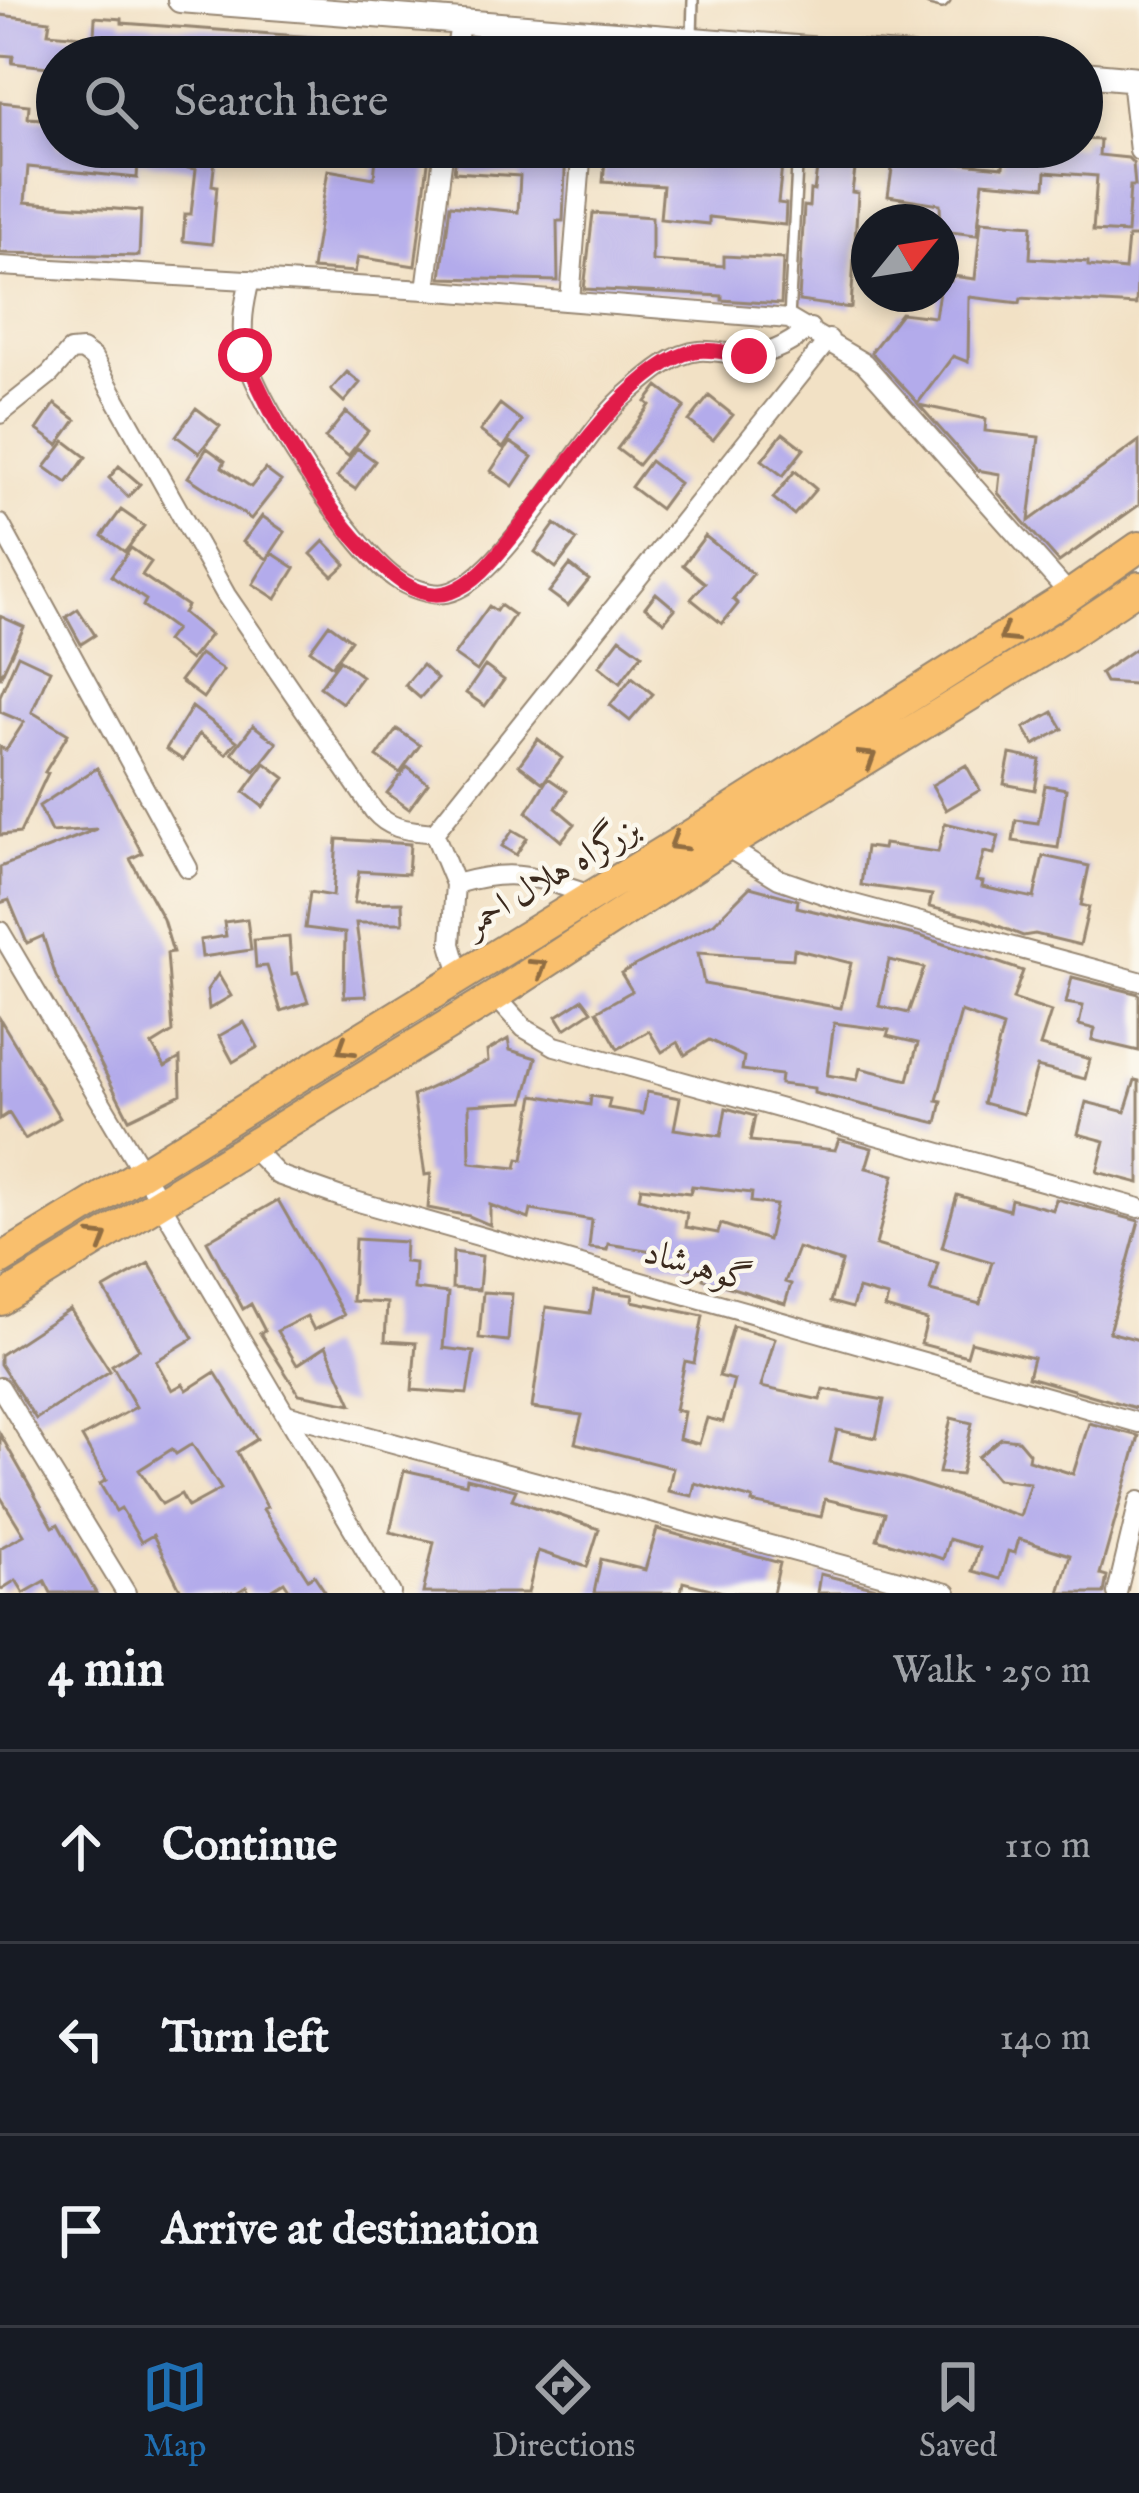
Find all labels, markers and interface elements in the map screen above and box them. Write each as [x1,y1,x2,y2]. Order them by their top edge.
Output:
search box [36,36,1103,168]
icon: search [78,69,144,135]
text: Search here [174,74,388,131]
north arrow [851,204,959,312]
route start [218,328,272,382]
route end [722,329,776,383]
one-way arrow [998,621,1020,643]
one-way arrow [855,750,877,772]
street label: بزرگراه هلال احمر [452,804,649,949]
one-way arrow [668,829,690,851]
one-way arrow [525,960,547,982]
one-way arrow [336,1034,358,1056]
street label: گوهرشاد [638,1230,756,1304]
one-way arrow [87,1231,109,1253]
text: 4 min [48,1639,164,1704]
text: Walk · 250 m [892,1647,1091,1696]
icon: ahead [48,1814,114,1880]
text: Continue [162,1818,337,1875]
text: 110 m [1004,1822,1091,1871]
icon: left [48,2006,114,2072]
text: Turn left [162,2010,329,2067]
text: 140 m [1000,2014,1091,2063]
icon: arrive [48,2198,114,2264]
text: Arrive at destination [162,2202,539,2259]
tab: Map [142,2354,208,2468]
tab: Directions [492,2354,635,2468]
tab: Saved [919,2354,997,2468]

